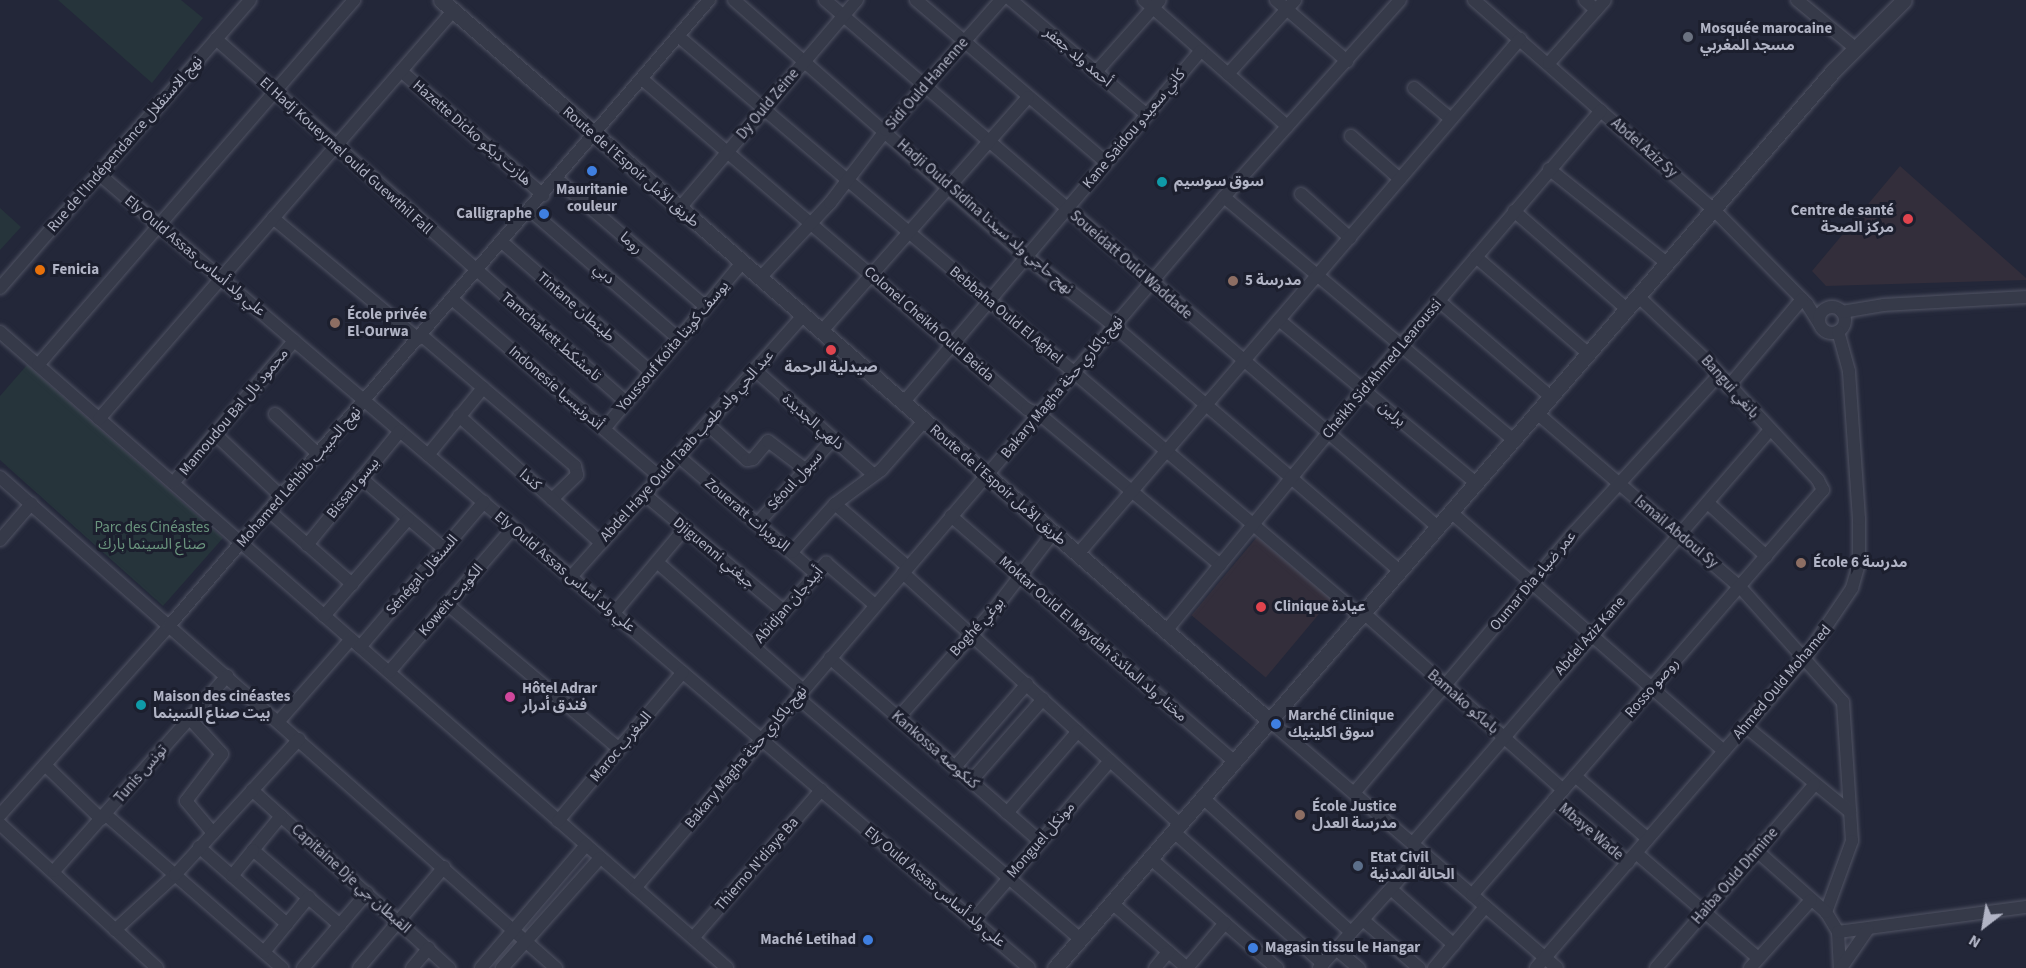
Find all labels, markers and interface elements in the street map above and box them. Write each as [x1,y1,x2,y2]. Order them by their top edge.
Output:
place label: Mosquée marocaine مسجد المغربي [1700,19,1832,54]
street label: أحمد ولد جعفر [1040,23,1116,91]
marker: Mosquée marocaine مسجد المغربي [1681,30,1695,44]
street label: Sidi Ould Hanenne [882,34,972,134]
street label: Rue de l'Indépendance نهج الاستقلال [44,52,206,236]
street label: Dy Ould Zeine [733,65,803,143]
street label: Kane Saidou كاني سعيدو [1079,66,1189,192]
street label: El Hadj Koueymel ould Guewthil Fall [256,74,436,238]
street label: Hazette Dicko هازت ديكو [409,76,535,190]
street label: Route de l’Espoir طريق الأمل [559,103,703,231]
street label: Abdel Aziz Sy [1607,114,1681,182]
street label: Hadji Ould Sidina نهج حاجي ولد سيدنا [893,136,1077,298]
marker: Mauritanie couleur [585,164,599,178]
place label: سوق سوسيم [1174,173,1264,191]
marker: سوق سوسيم [1155,175,1169,189]
place label: Mauritanie couleur [556,180,628,215]
street label: Ely Ould Assas علي ولد أساس [121,192,269,320]
place label: Centre de santé مركز الصحة [1791,201,1894,236]
place label: Calligraphe [456,205,532,223]
marker: Calligraphe [537,207,551,221]
street label: Soueidatt Ould Waddade [1066,207,1196,323]
marker: Centre de santé مركز الصحة [1899,210,1917,228]
street label: روما [616,228,646,258]
street label: دبي [590,260,618,288]
place label: Fenicia [52,261,99,279]
street label: Bebbaha Ould El Aghel [946,262,1066,368]
marker: Fenicia [33,263,47,277]
street label: Colonel Cheikh Ould Beida [860,263,998,385]
street label: Tintane طينطان [533,268,619,346]
place label: مدرسة 5 [1245,272,1301,290]
marker: مدرسة 5 [1226,274,1240,288]
street label: Youssouf Koita يوسف كويتا [613,277,733,415]
street label: Tamchakett تامشكط [497,289,605,385]
street label: Cheikh Sid'Ahmed Learoussi [1318,296,1446,442]
place label: École privée El-Ourwa [347,305,427,340]
street label: Bakary Magha نهج باكاري حخة [997,312,1127,462]
marker: École privée El-Ourwa [328,316,342,330]
street label: Indonesie أندونيسيا [505,342,607,434]
marker: صيدلية الرحمة [824,343,838,357]
street label: Mamoudou Bal محمود بال [176,345,292,479]
street label: Abdel Haye Ould Taab عبد الحي ولد طعب [596,347,778,545]
street label: Bangui بانغي [1697,352,1763,422]
place label: صيدلية الرحمة [784,359,878,377]
street label: دلهي الجديدة [778,390,848,454]
street label: برلين [1375,397,1409,431]
street label: Mohamed Lehbib نهج الحبيب [233,403,365,551]
street label: Route de l’Espoir طريق الأمل [926,421,1070,549]
street label: Séoul سيول [764,448,826,514]
street label: Bissau بيسو [323,454,383,522]
street label: كندا [515,466,545,494]
street label: Zoueratt الزويرات [701,474,793,556]
street label: Ismail Abdoul Sy [1631,492,1721,572]
street label: Ely Ould Assas علي ولد أساس [491,508,639,636]
street label: Djiguenni جيغني [669,514,759,592]
park label: Parc des Cinéastes صناع السينما بارك [94,518,210,553]
street label: Oumar Dia عمر ضياء [1486,527,1580,635]
street label: Sénégal السنغال [382,531,462,619]
street label: Moktar Ould El Maydah مختار ولد المائدة [995,552,1191,726]
place label: École 6 مدرسة [1813,554,1908,572]
marker: École 6 مدرسة [1794,556,1808,570]
street label: Koweït الكويت [415,560,487,640]
street label: Abidjan أبيدجان [751,563,827,647]
street label: Abdel Aziz Kane [1551,593,1629,679]
street label: Boghé بوغي [946,594,1008,660]
marker: Clinique عيادة [1252,598,1270,616]
place label: Clinique عيادة [1274,598,1366,616]
street label: Ahmed Ould Mohamed [1729,621,1835,743]
street label: Rosso روصو [1621,655,1683,721]
street label: Bamako باماكو [1424,666,1502,738]
place label: Hôtel Adrar فندق أدرار [522,679,597,714]
street label: Bakary Magha نهج باكاري حخة [681,682,811,832]
place label: Maison des cinéastes بيت صناع السينما [153,687,291,722]
marker: Hôtel Adrar فندق أدرار [503,690,517,704]
marker: Maison des cinéastes بيت صناع السينما [134,698,148,712]
place label: Marché Clinique سوق اكلينيك [1288,706,1394,741]
street label: Kankossa كنكوصه [888,707,982,793]
street label: Maroc المغرب [586,708,656,786]
marker: Marché Clinique سوق اكلينيك [1269,717,1283,731]
street label: Tunis تونس [111,741,171,807]
place label: École Justice مدرسة العدل [1312,797,1397,832]
street label: Monguel مونكل [1003,798,1079,882]
street label: Mbaye Wade [1555,800,1627,864]
marker: École Justice مدرسة العدل [1293,808,1307,822]
street label: Thierno N'diaye Ba [711,813,803,915]
street label: Capitaine Dje القبطان جي [288,821,414,937]
street label: Ely Ould Assas علي ولد أساس [861,823,1009,951]
street label: Haiba Ould Dhmine [1688,824,1782,928]
place label: Etat Civil الحالة المدنية [1370,848,1455,883]
marker: Etat Civil الحالة المدنية [1351,859,1365,873]
north arrow [1954,896,2014,956]
text: N [1965,929,1985,954]
place label: Maché Letihad [760,931,856,949]
marker: Maché Letihad [861,933,875,947]
place label: Magasin tissu le Hangar [1265,939,1420,957]
marker: Magasin tissu le Hangar [1246,941,1260,955]

